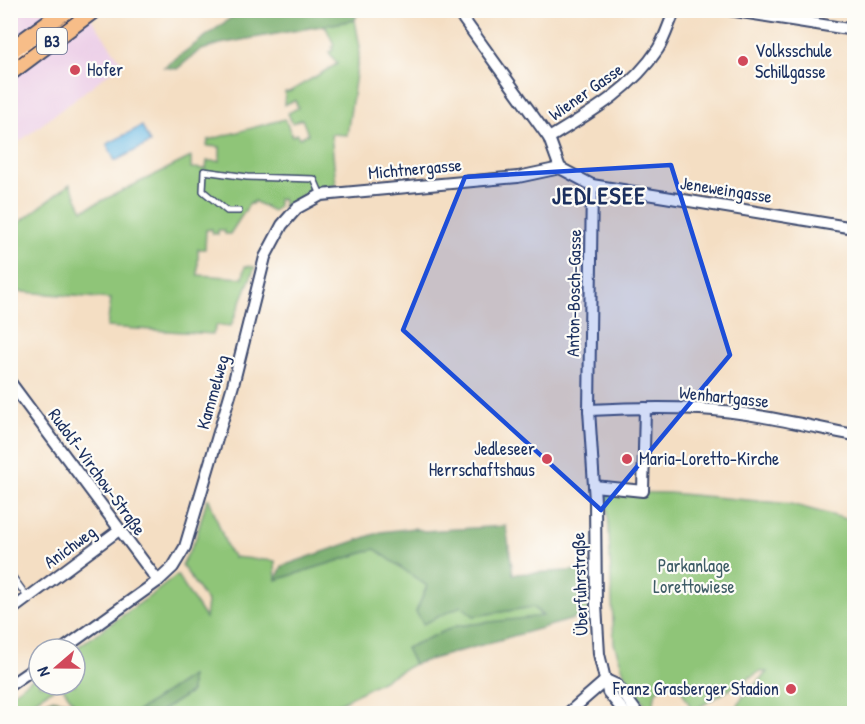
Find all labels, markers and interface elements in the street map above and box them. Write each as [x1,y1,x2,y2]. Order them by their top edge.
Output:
road number: B3 [37,28,67,54]
place label: Volksschule Schillgasse [755,38,832,84]
marker: Volksschule Schillgasse [736,54,750,68]
place label: Hofer [87,57,123,82]
street label: Wiener Gasse [544,57,628,126]
marker: Hofer [68,63,82,77]
street label: Michtnergasse [367,152,463,185]
street label: Jeneweingasse [678,170,774,209]
district label: JEDLESEE [552,179,646,211]
street label: Anton-Bosch-Gasse [560,229,587,357]
street label: Kammelweg [190,352,235,432]
street label: Wenhartgasse [678,379,770,414]
street label: Rudolf-Virchow-Straße [43,403,152,540]
place label: Jedleseer Herrschaftshaus [429,436,535,482]
place label: Maria-Loretto-Kirche [639,446,779,471]
marker: Jedleseer Herrschaftshaus [540,452,554,466]
marker: Maria-Loretto-Kirche [620,452,634,466]
street label: Anichweg [38,519,101,574]
street label: Überfuhrstraße [565,532,594,636]
park label: Parkanlage Lorettowiese [653,553,735,599]
north arrow [27,637,87,697]
text: N [31,664,55,680]
place label: Franz Grasberger Stadion [612,676,779,701]
marker: Franz Grasberger Stadion [784,682,798,696]

